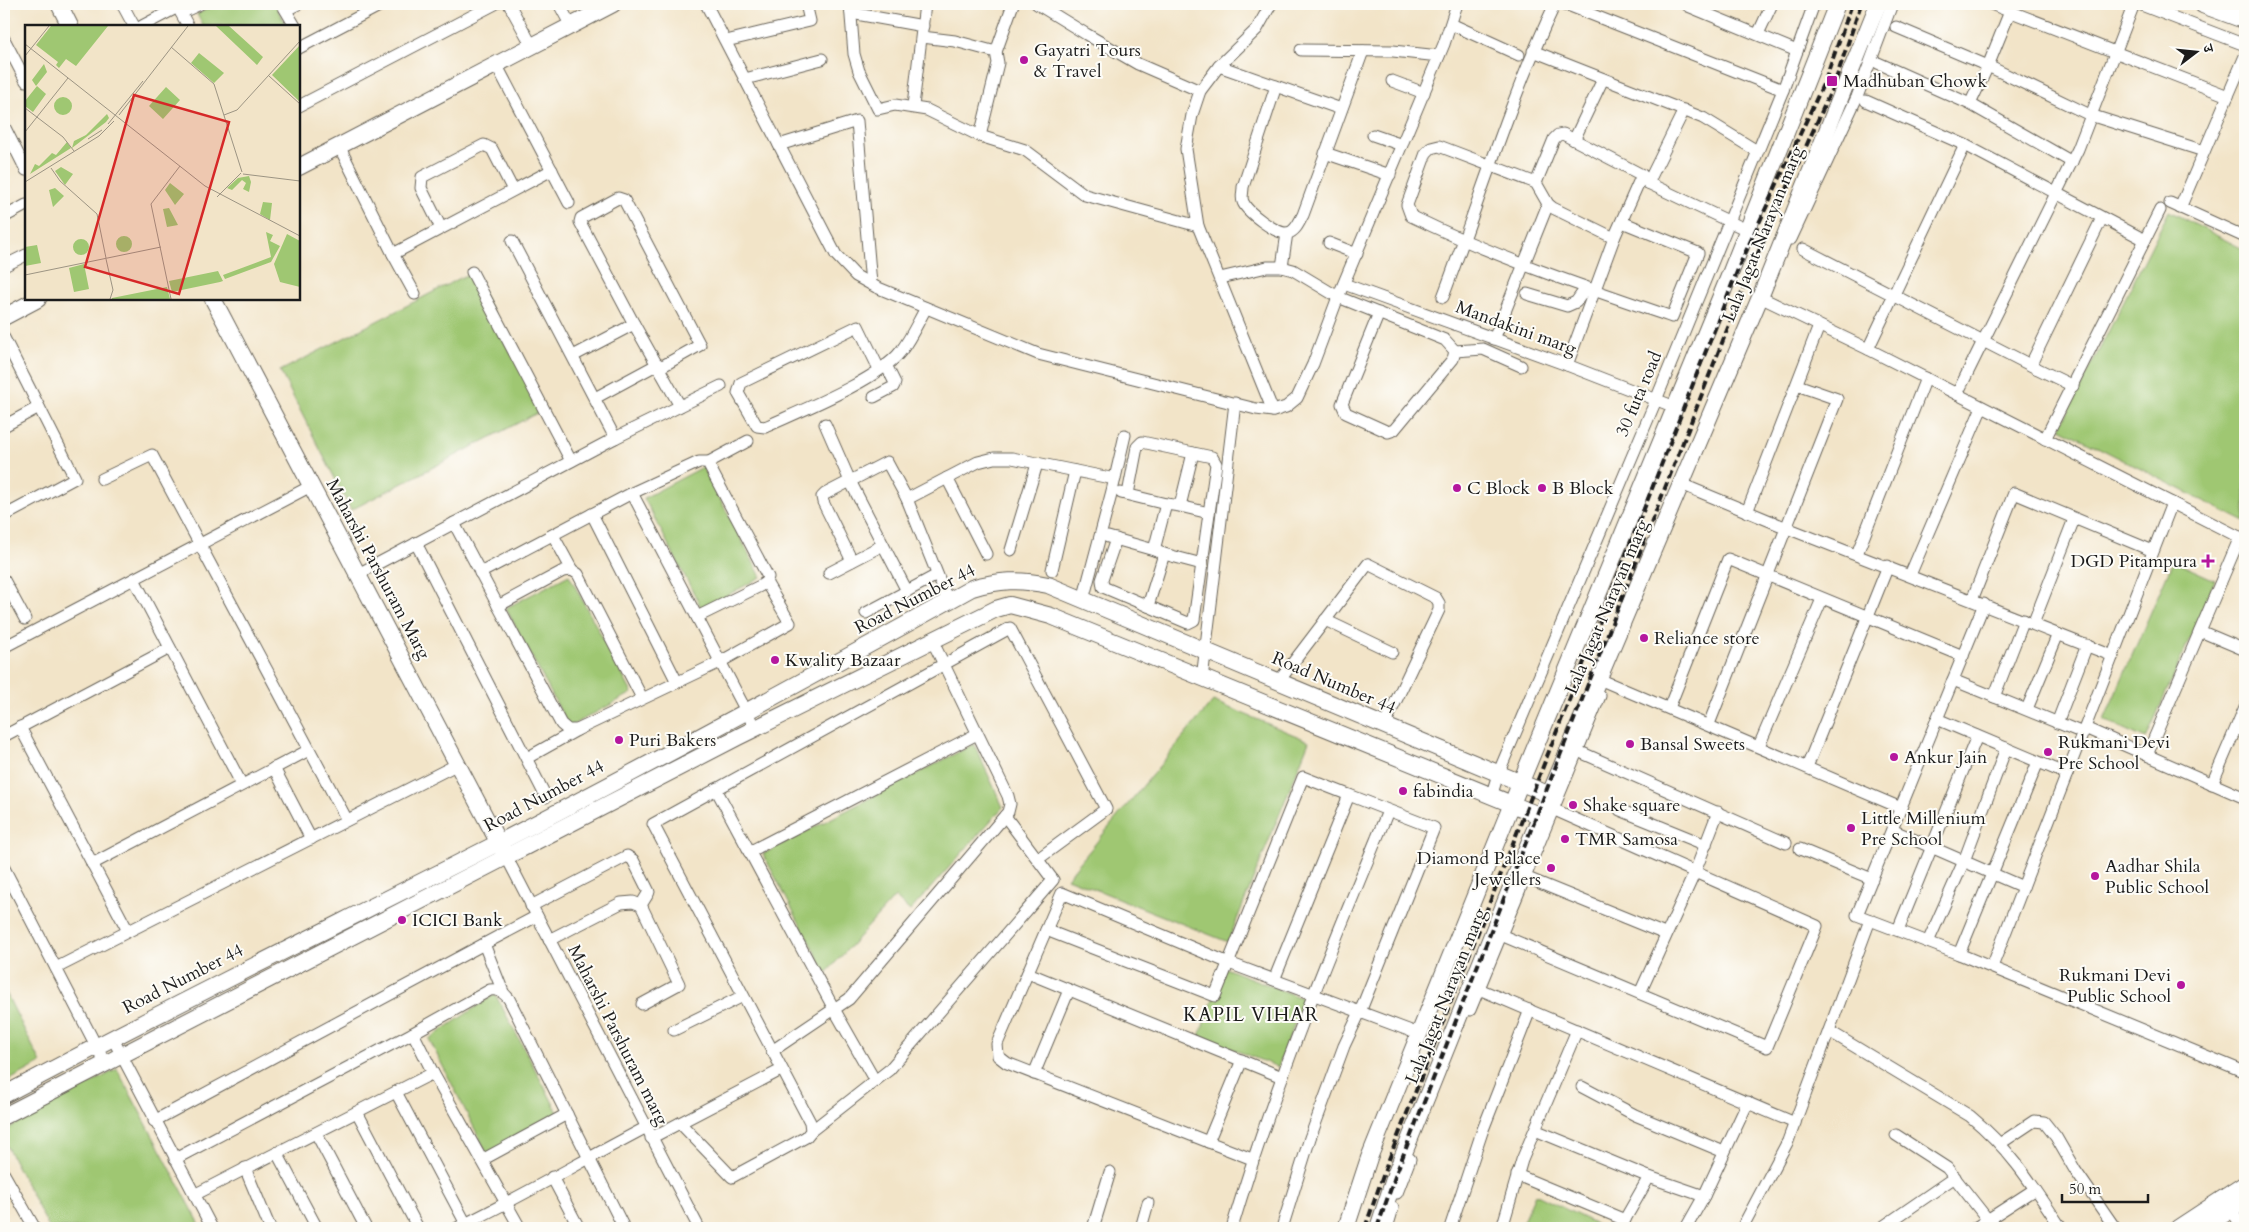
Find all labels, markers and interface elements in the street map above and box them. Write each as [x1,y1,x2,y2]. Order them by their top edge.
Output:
inset map [25,25,300,300]
north arrow [2172,28,2222,78]
place label: Gayatri Tours & Travel [1034,38,1141,84]
text: उ [2198,42,2218,55]
marker: Gayatri Tours & Travel [1018,54,1030,66]
place label: Madhuban Chowk [1843,69,1987,94]
marker: Madhuban Chowk [1825,74,1839,88]
street label: Lala Jagat Narayan marg [1716,142,1810,326]
street label: Mandakini marg [1452,295,1581,362]
street label: 30 futa road [1610,347,1668,441]
street label: Maharshi Parshuram Marg [320,474,437,665]
place label: C Block [1467,476,1530,501]
place label: B Block [1552,476,1614,501]
marker: C Block [1451,482,1463,494]
marker: B Block [1536,482,1548,494]
street label: Lala Jagat Narayan marg [1559,515,1656,698]
place label: DGD Pitampura [2070,549,2197,574]
marker: DGD Pitampura [2201,554,2215,568]
street label: Road Number 44 [850,558,980,640]
place label: Reliance store [1654,626,1760,651]
marker: Reliance store [1638,632,1650,644]
street label: Road Number 44 [1268,646,1400,720]
place label: Kwality Bazaar [785,648,901,673]
marker: Kwality Bazaar [769,654,781,666]
place label: Puri Bakers [629,728,716,753]
place label: Rukmani Devi Pre School [2058,730,2170,776]
place label: Bansal Sweets [1640,732,1745,757]
marker: Puri Bakers [613,734,625,746]
marker: Bansal Sweets [1624,738,1636,750]
place label: Ankur Jain [1904,745,1988,770]
marker: Rukmani Devi Pre School [2042,746,2054,758]
marker: Ankur Jain [1888,751,1900,763]
street label: Road Number 44 [480,754,608,838]
place label: fabindia [1413,779,1474,804]
marker: fabindia [1397,785,1409,797]
place label: Shake square [1583,793,1680,818]
marker: Shake square [1567,799,1579,811]
place label: Little Millenium Pre School [1861,806,1986,852]
marker: Little Millenium Pre School [1845,822,1857,834]
place label: TMR Samosa [1575,827,1678,852]
marker: TMR Samosa [1559,833,1571,845]
place label: Diamond Palace Jewellers [1417,846,1541,892]
place label: Aadhar Shila Public School [2105,854,2209,900]
marker: Diamond Palace Jewellers [1545,862,1557,874]
marker: Aadhar Shila Public School [2089,870,2101,882]
street label: Lala Jagat Narayan marg [1399,904,1493,1088]
place label: ICICI Bank [412,908,503,933]
marker: ICICI Bank [396,914,408,926]
street label: Road Number 44 [118,938,248,1020]
street label: Maharshi Parshuram marg [562,940,675,1130]
place label: Rukmani Devi Public School [2059,963,2171,1009]
marker: Rukmani Devi Public School [2175,979,2187,991]
district label: KAPIL VIHAR [1183,1002,1319,1028]
scale bar [2062,1172,2148,1204]
text: 50 m [2069,1179,2101,1199]

